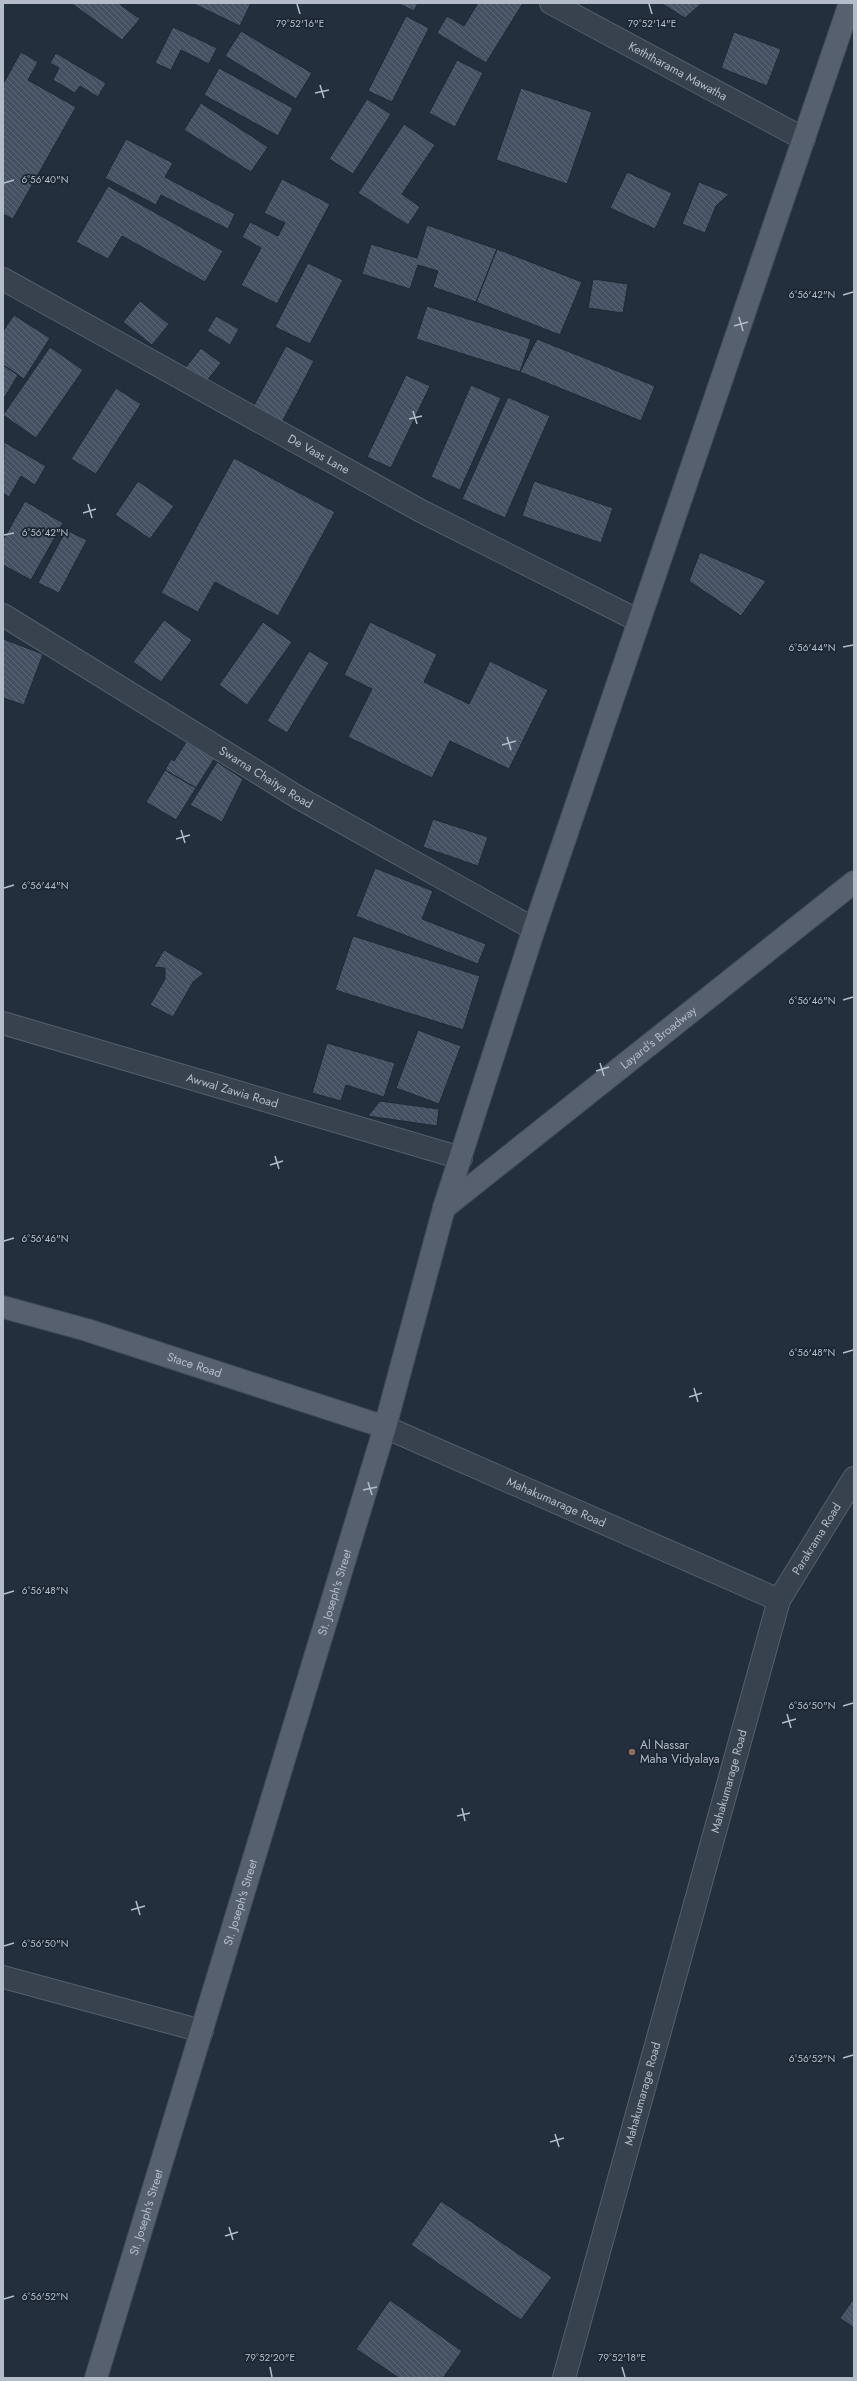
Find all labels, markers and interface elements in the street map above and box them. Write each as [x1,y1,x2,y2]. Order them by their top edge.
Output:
text: 79°52'16"E [276,16,324,31]
text: 79°52'14"E [628,16,676,31]
street label: Keththarama Mawatha [625,37,731,105]
text: 6°56'40"N [21,172,69,187]
text: 6°56'42"N [789,287,835,302]
street label: De Vaas Lane [284,430,353,479]
text: 6°56'42"N [22,525,68,540]
text: 6°56'44"N [789,640,835,655]
street label: Swarna Chaitya Road [215,742,316,813]
text: 6°56'44"N [22,878,68,893]
text: 6°56'46"N [789,993,835,1008]
street label: Layard's Broadway [617,1001,701,1073]
street label: Awwal Zawia Road [184,1069,280,1113]
text: 6°56'46"N [22,1231,68,1246]
text: 6°56'48"N [789,1345,835,1360]
street label: Stace Road [165,1348,224,1382]
street label: Mahakumarage Road [504,1472,609,1532]
street label: Parakrama Road [788,1499,846,1578]
street label: St. Joseph's Street [313,1547,356,1638]
text: 6°56'48"N [22,1583,68,1598]
text: 6°56'50"N [789,1698,835,1713]
street label: Mahakumarage Road [706,1728,752,1835]
place label: Al Nassar Maha Vidyalaya [640,1736,720,1768]
marker: Al Nassar Maha Vidyalaya [627,1747,637,1757]
street label: St. Joseph's Street [219,1857,262,1948]
text: 6°56'50"N [22,1936,68,1951]
street label: Mahakumarage Road [620,2040,665,2147]
text: 6°56'52"N [789,2051,835,2066]
street label: St. Joseph's Street [125,2167,168,2258]
text: 6°56'52"N [22,2289,68,2304]
text: 79°52'20"E [245,2350,295,2365]
text: 79°52'18"E [598,2350,646,2365]

